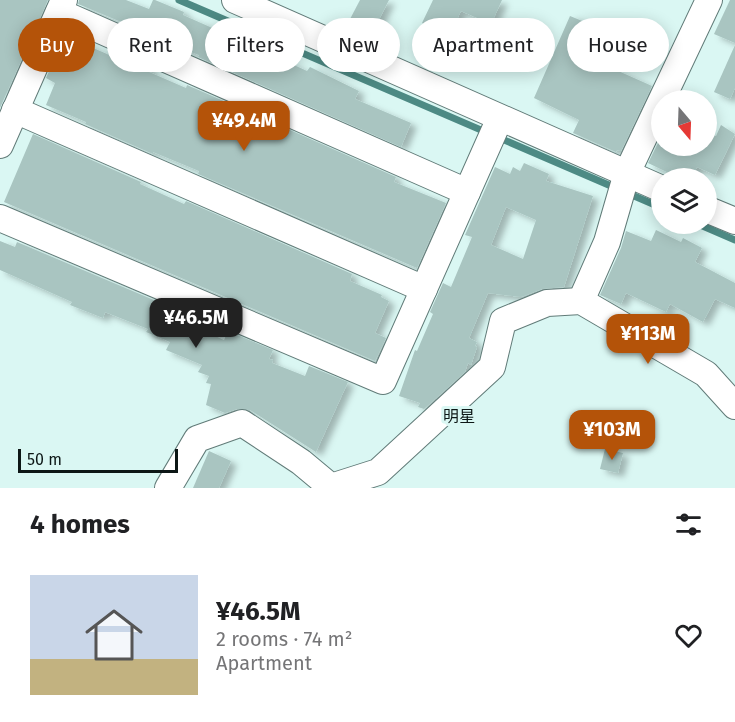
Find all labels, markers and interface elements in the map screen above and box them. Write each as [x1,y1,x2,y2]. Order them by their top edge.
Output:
chip: Buy [18,18,95,72]
chip: Rent [107,18,193,72]
chip: Filters [205,18,305,72]
chip: New [317,18,400,72]
chip: Apartment [412,18,555,72]
chip: House [567,18,669,72]
north arrow [651,90,717,156]
map controls [651,90,717,234]
pin: ¥49.4M [195,101,293,152]
text: ¥49.4M [212,108,276,132]
button: layers [651,168,717,234]
pin: ¥46.5M [147,298,245,349]
text: ¥46.5M [164,305,228,329]
pin: ¥113M [606,314,690,365]
text: ¥113M [620,321,676,345]
district label: 明星 [443,407,475,426]
pin: ¥103M [570,410,654,461]
text: ¥103M [583,417,641,441]
scale bar [18,446,178,474]
text: 50 m [27,450,62,469]
icon: filters [672,508,705,541]
text: 4 homes [30,509,130,540]
text: ¥46.5M [216,596,300,627]
icon: home [78,599,150,671]
icon: heart [672,619,705,652]
text: 2 rooms · 74 m² [216,627,353,651]
text: Apartment [216,651,312,675]

